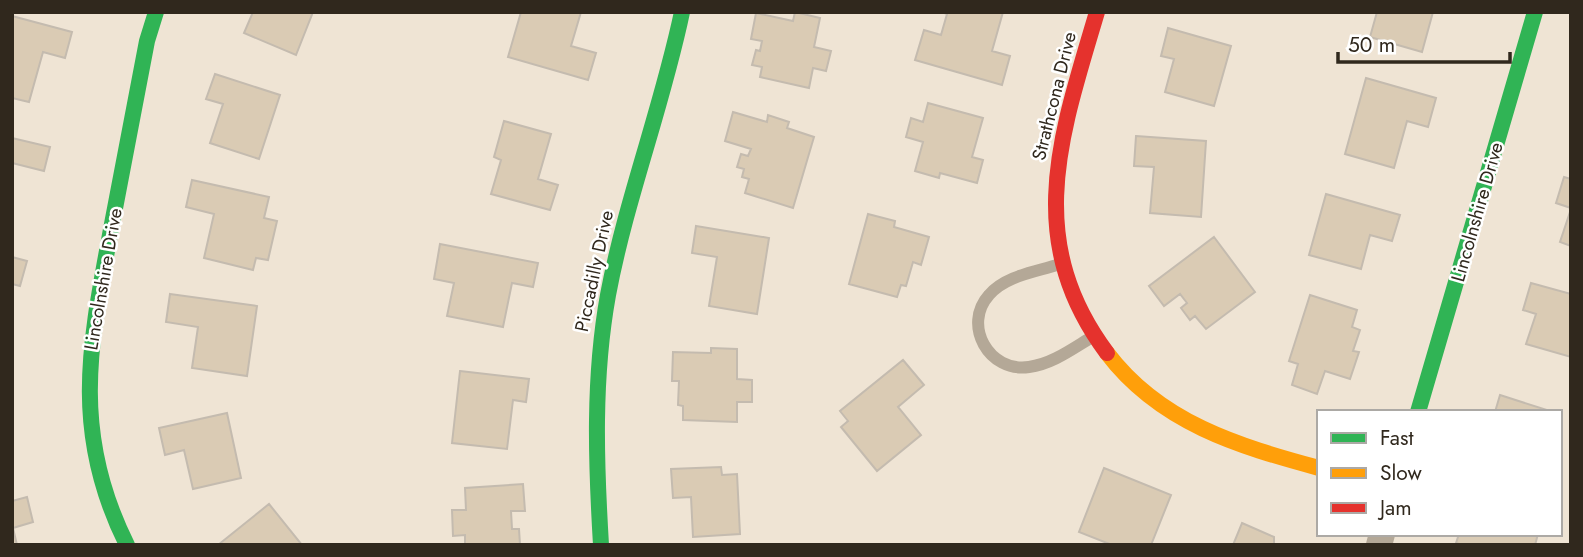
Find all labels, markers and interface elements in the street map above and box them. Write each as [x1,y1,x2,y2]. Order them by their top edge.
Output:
scale bar [1338,21,1510,65]
street label: Strathcona Drive [1025,29,1083,163]
text: 50 m [1348,30,1395,60]
street label: Lincolnshire Drive [1444,139,1510,285]
street label: Lincolnshire Drive [77,206,129,352]
street label: Piccadilly Drive [568,208,620,334]
legend [1317,410,1562,536]
text: Fast [1380,423,1413,453]
text: Slow [1380,458,1422,488]
text: Jam [1377,493,1412,523]

